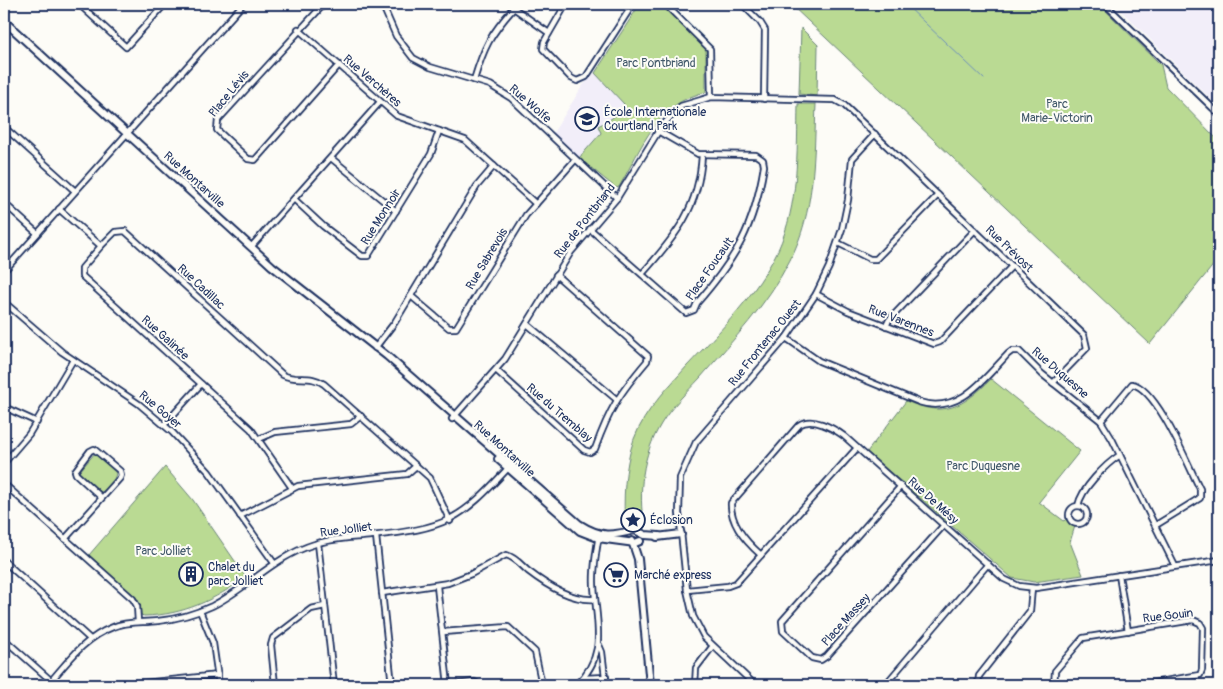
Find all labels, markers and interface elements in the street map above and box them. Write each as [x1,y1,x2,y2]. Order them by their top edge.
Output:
street label: Rue Verchères [340,52,405,111]
park label: Parc Pontbriand [616,56,696,71]
street label: Place Lévis [206,67,253,120]
street label: Rue Wolfe [506,82,554,126]
park label: Parc Marie-Victorin [1021,97,1093,126]
place label: École Internationale Courtland Park [604,104,706,134]
school or university icon: École Internationale Courtland Park [574,106,600,132]
street label: Rue Montarville [160,149,228,211]
street label: Rue de Pontbriand [551,181,619,261]
street label: Rue Monnoir [358,186,404,248]
street label: Rue Prévost [982,223,1036,276]
street label: Rue Sabrevois [463,225,512,293]
street label: Place Foucault [683,234,737,304]
street label: Rue Cadillac [174,261,228,313]
street label: Rue Frontenac Ouest [725,297,805,389]
street label: Rue Varennes [866,302,936,341]
street label: Rue Galinée [138,313,192,363]
street label: Rue Duquesne [1028,344,1092,402]
street label: Rue du Tremblay [523,380,595,446]
street label: Rue Goyer [136,388,185,433]
street label: Rue Montarville [470,418,538,480]
park label: Parc Duquesne [946,459,1020,474]
street label: Rue De Mésy [905,474,961,528]
place icon: Éclosion [620,507,646,533]
place label: Éclosion [650,512,693,528]
street label: Rue Jolliet [319,519,373,541]
park label: Parc Jolliet [135,544,191,559]
place label: Chalet du parc Jolliet [208,560,263,589]
building icon: Chalet du parc Jolliet [178,561,204,587]
supermarket icon: Marché express [603,562,629,588]
place label: Marché express [634,568,712,583]
street label: Place Massey [818,591,874,649]
street label: Rue Gouin [1142,605,1194,627]

